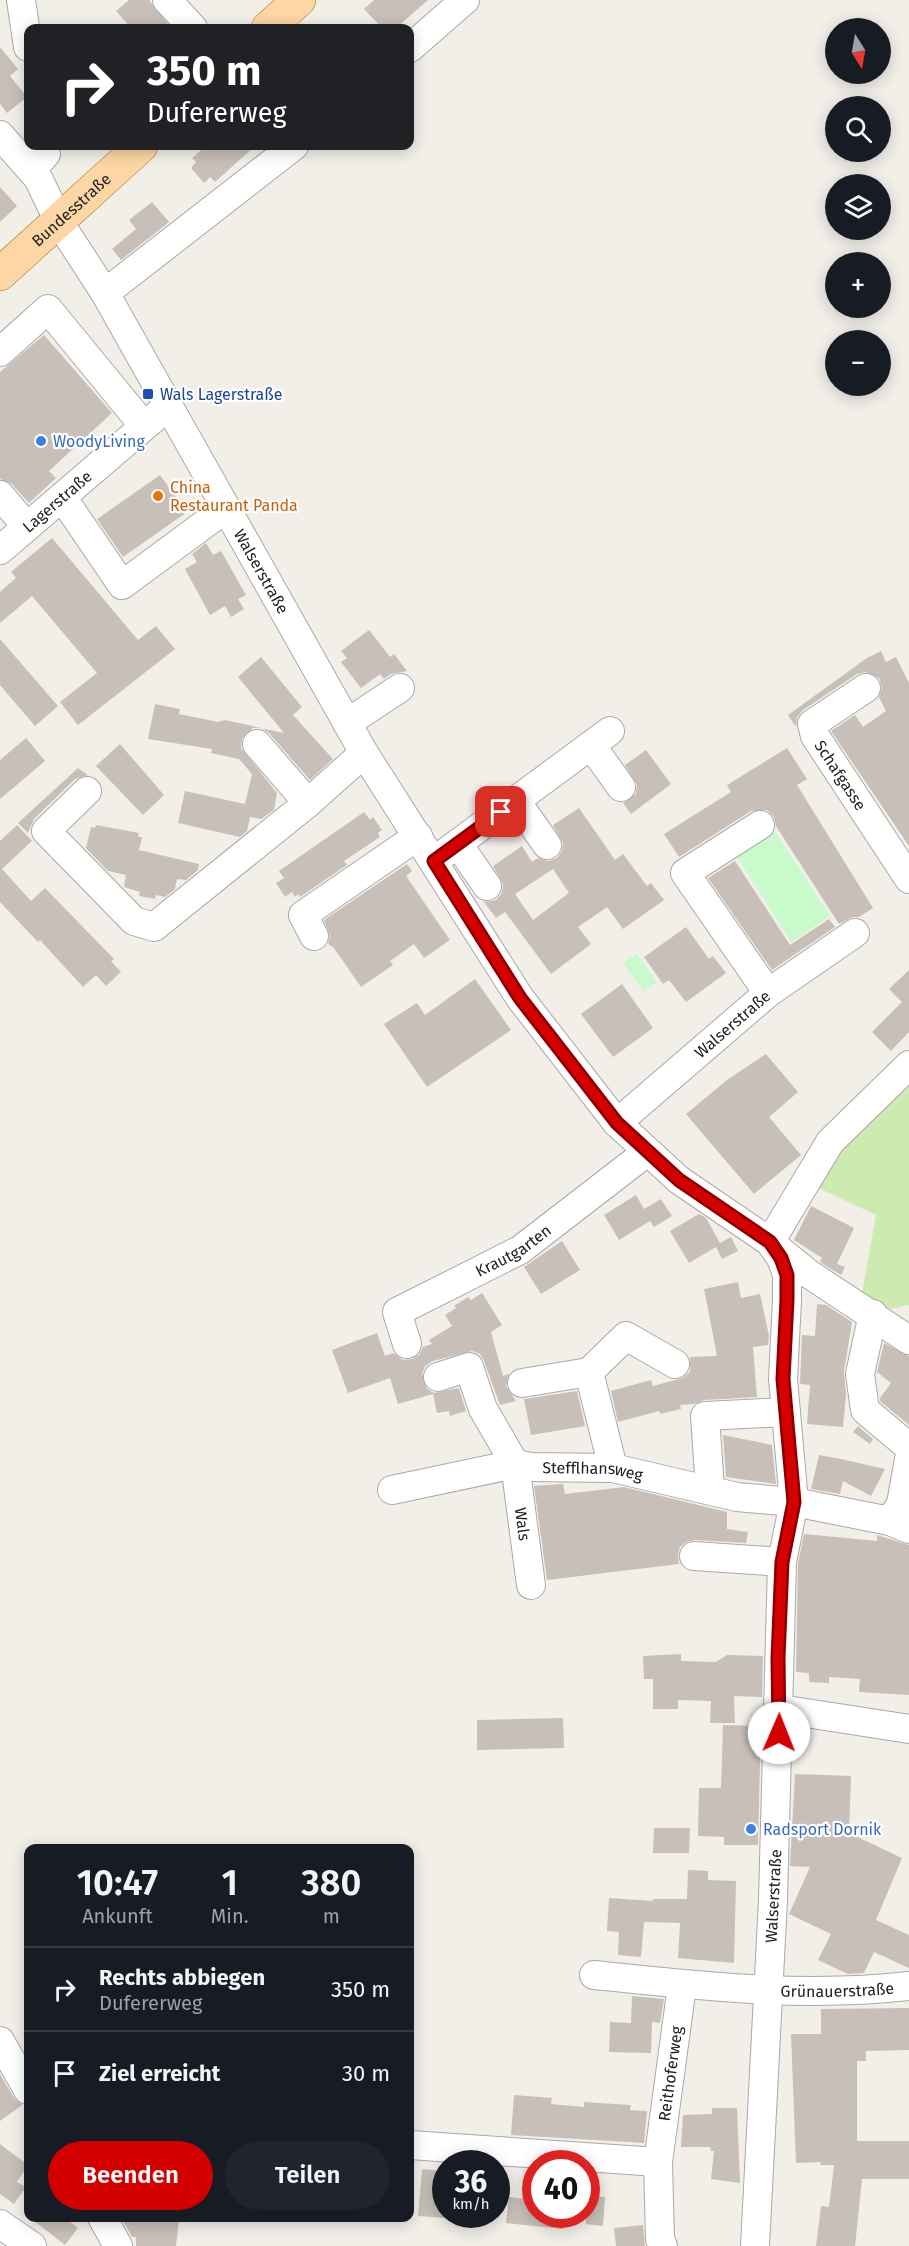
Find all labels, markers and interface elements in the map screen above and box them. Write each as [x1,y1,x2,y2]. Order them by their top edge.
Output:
north arrow [825,18,891,84]
map controls [825,18,891,396]
text: 350 m [147,46,261,96]
icon: right [48,48,126,126]
button: search [825,96,891,162]
text: Dufererweg [147,97,286,129]
street label: Bundesstraße [28,169,115,250]
button: layers [825,174,891,240]
button: + [825,252,891,318]
button: − [825,330,891,396]
place label: Wals Lagerstraße [160,385,283,404]
marker: Wals Lagerstraße [141,387,155,401]
place label: WoodyLiving [53,432,145,451]
marker: WoodyLiving [34,434,48,448]
street label: Lagerstraße [19,467,96,536]
place label: China Restaurant Panda [170,478,298,515]
marker: China Restaurant Panda [151,489,165,503]
street label: Walserstraße [230,526,293,617]
street label: Schafgasse [810,737,870,814]
pin [475,786,526,837]
icon: arrive [484,795,517,828]
street label: Walserstraße [691,986,774,1062]
street label: Krautgarten [472,1221,555,1281]
street label: Stefflhansweg [542,1458,646,1485]
street label: Wals [511,1506,534,1542]
position arrow [747,1701,811,1765]
place label: Radsport Dornik [763,1820,882,1839]
marker: Radsport Dornik [744,1822,758,1836]
street label: Walserstraße [762,1849,785,1943]
text: 10:47 [77,1861,158,1905]
text: 1 [221,1861,238,1905]
text: 380 [301,1861,361,1905]
text: Ankunft [82,1904,153,1928]
text: Min. [211,1904,249,1928]
text: m [323,1904,340,1928]
text: Rechts abbiegen [99,1964,265,1991]
icon: right [48,1973,81,2006]
text: 350 m [331,1976,390,2003]
street label: Grünauerstraße [780,1979,895,2001]
text: Dufererweg [99,1991,202,2015]
street label: Reithoferweg [655,2024,687,2122]
icon: arrive [48,2057,81,2090]
text: Ziel erreicht [99,2060,220,2087]
text: 30 m [342,2060,390,2087]
button: Beenden [48,2141,213,2210]
button: Teilen [225,2141,390,2210]
speed limit sign: 40 [522,2150,600,2228]
text: 36 [455,2164,487,2200]
text: km/h [452,2195,490,2213]

